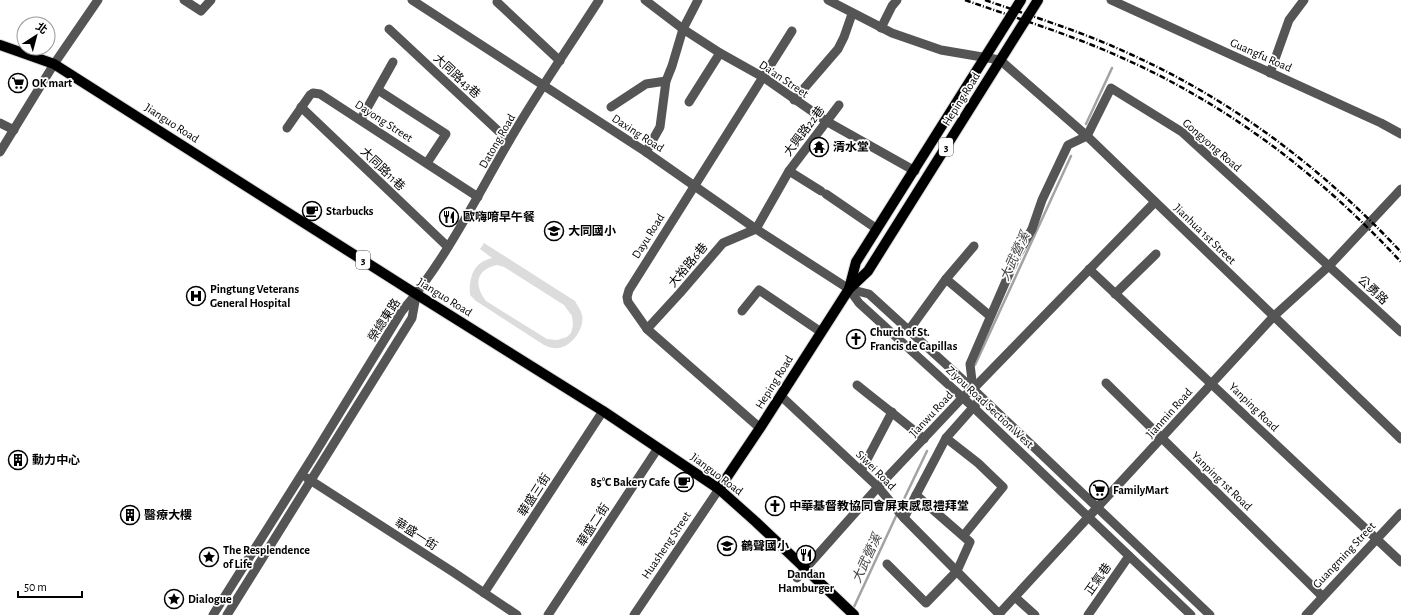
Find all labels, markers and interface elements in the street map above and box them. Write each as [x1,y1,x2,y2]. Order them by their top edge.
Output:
north arrow [16,16,56,56]
text: 北 [34,21,49,36]
street label: Guangfu Road [1228,36,1294,74]
street label: 大同路43巷 [431,51,483,100]
street label: Da'an Street [757,58,811,100]
street label: Heping Road [940,70,982,128]
supermarket icon: OK mart [7,72,29,94]
place label: OK mart [32,77,72,89]
street label: Dayong Street [352,98,415,145]
street label: Jianguo Road [143,101,201,145]
street label: 大興路22巷 [781,103,827,158]
street label: Datong Road [477,112,517,170]
street label: Daxing Road [610,112,666,154]
street label: Gongyong Road [1180,116,1244,174]
temple icon: 清水堂 [808,136,830,158]
road number: 3 [939,138,953,156]
place label: 清水堂 [833,140,869,153]
street label: 大同路11巷 [359,144,408,193]
cafe icon: Starbucks [301,200,323,222]
street label: Jianhua 1st Street [1172,202,1238,266]
place label: Starbucks [326,205,374,217]
restaurant icon: 歐嗨唷早午餐 [438,206,460,228]
place label: 歐嗨唷早午餐 [463,210,535,223]
street label: Dayu Road [630,212,667,261]
school or university icon: 大同國小 [543,220,565,242]
place label: 大同國小 [568,225,616,237]
water label: 大武營溪 [998,228,1033,283]
street label: 大裕路6巷 [665,240,710,289]
road number: 3 [356,251,370,269]
street label: 公勇路 [1356,273,1391,307]
street label: Jianguo Road [416,276,474,318]
place label: Pingtung Veterans General Hospital [210,283,299,309]
hospital icon: Pingtung Veterans General Hospital [185,285,207,307]
street label: 榮總東路 [365,296,402,343]
place label: Church of St. Francis de Capillas [870,326,958,352]
church icon: Church of St. Francis de Capillas [845,328,867,350]
street label: Heping Road [753,353,795,411]
street label: Ziyou Road Section West [943,364,1036,451]
street label: Yanping Road [1227,380,1281,434]
street label: Jianmin Road [1144,386,1194,440]
street label: Jianwu Road [907,389,955,439]
street label: Siwei Road [854,448,898,492]
building icon: 動力中心 [7,449,29,471]
street label: Yanping 1st Road [1190,449,1254,513]
street label: Jianguo Road [689,451,745,497]
place label: 動力中心 [32,453,80,466]
street label: 華盛三街 [515,471,552,518]
cafe icon: 85°C Bakery Cafe [673,471,695,493]
place label: 85°C Bakery Cafe [591,476,670,489]
supermarket icon: FamilyMart [1088,479,1110,501]
place label: FamilyMart [1113,484,1169,497]
church icon: 中華基督教協同會屏東感恩禮拜堂 [764,495,786,517]
place label: 中華基督教協同會屏東感恩禮拜堂 [789,499,969,512]
street label: 華盛二街 [574,501,611,548]
building icon: 醫療大樓 [119,504,141,526]
place label: 醫療大樓 [144,508,192,521]
street label: Huasheng Street [639,509,693,581]
street label: 華盛一街 [393,515,440,552]
street label: Guangming Street [1311,520,1378,590]
water label: 大武營溪 [850,530,885,585]
school or university icon: 鶴聲國小 [716,535,738,557]
place label: 鶴聲國小 [741,539,789,552]
place label: The Resplendence of Life [223,544,310,570]
restaurant icon: Dandan Hamburger [795,544,817,566]
place icon: The Resplendence of Life [198,546,220,568]
street label: 正氣巷 [1082,560,1113,597]
place label: Dandan Hamburger [778,568,835,594]
scale bar [18,573,82,599]
text: 50 m [24,581,47,593]
place icon: Dialogue [163,588,185,610]
place label: Dialogue [188,593,232,605]

